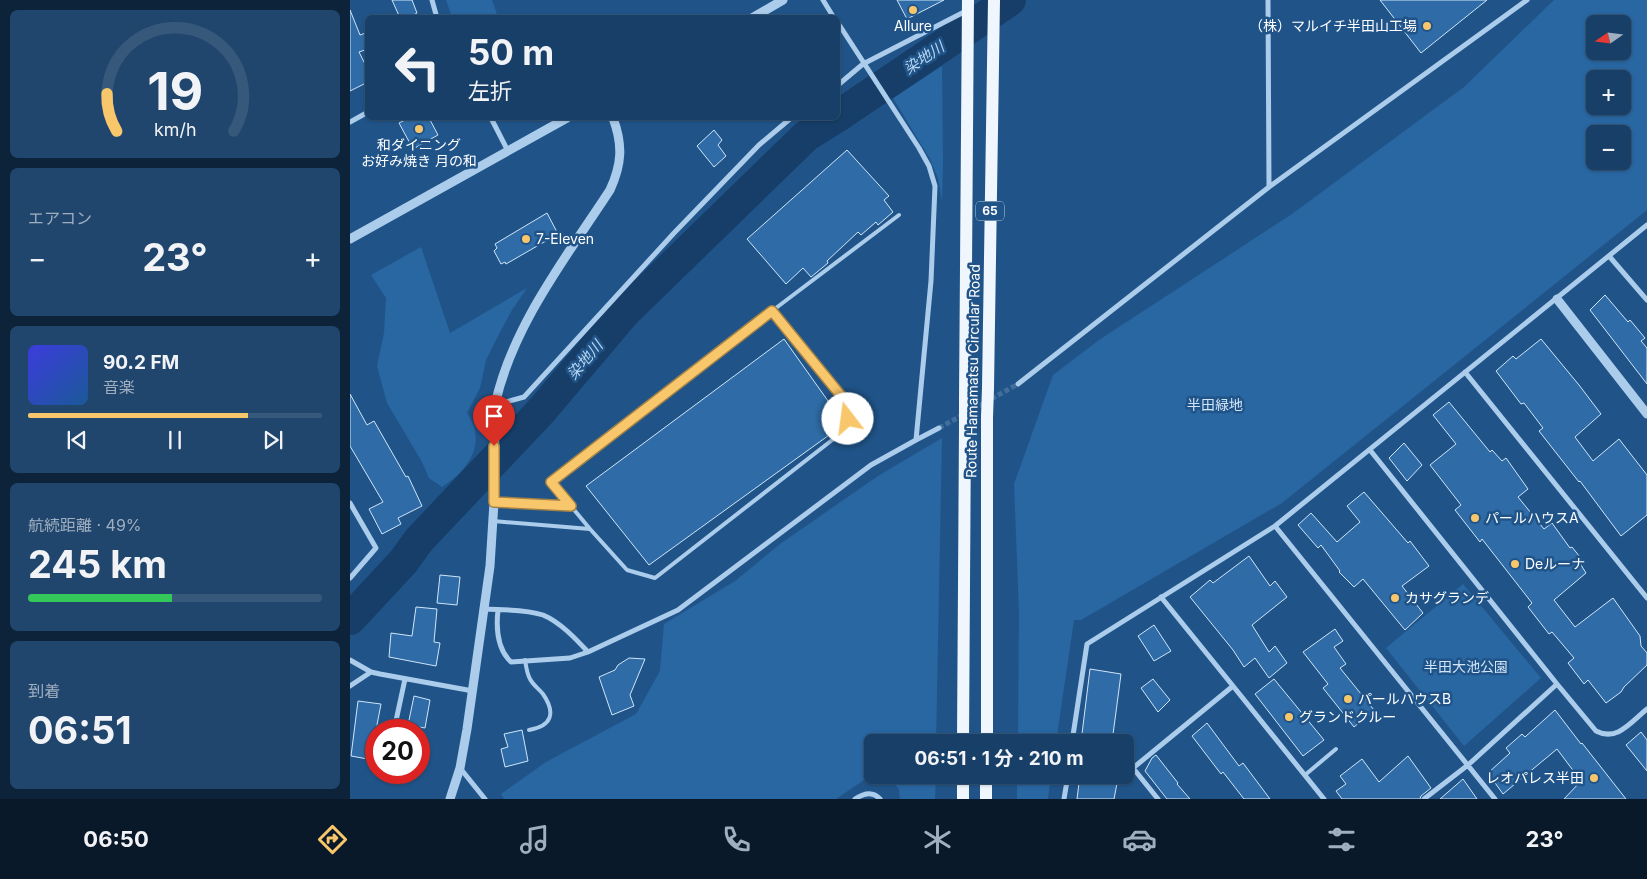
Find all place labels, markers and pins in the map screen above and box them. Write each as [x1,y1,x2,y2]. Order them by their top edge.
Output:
marker: Allure [907,4,919,16]
place label: Allure [894,17,932,34]
place label: （株）マルイチ半田山工場 [1249,17,1417,34]
marker: （株）マルイチ半田山工場 [1421,20,1433,32]
marker: 和ダイニング お好み焼き 月の和 [413,123,425,135]
place label: 和ダイニング お好み焼き 月の和 [361,136,477,169]
place label: 7-Eleven [536,230,594,247]
marker: 7-Eleven [520,233,532,245]
pin [473,395,515,446]
place label: パールハウスA [1485,509,1579,526]
marker: パールハウスA [1469,512,1481,524]
place label: Deルーナ [1525,555,1585,572]
marker: Deルーナ [1509,558,1521,570]
place label: カサグランデ [1405,589,1489,606]
marker: カサグランデ [1389,592,1401,604]
place label: パールハウスB [1358,690,1451,707]
marker: パールハウスB [1342,693,1354,705]
place label: グランドクルー [1299,708,1397,725]
marker: グランドクルー [1283,711,1295,723]
place label: レオパレス半田 [1486,769,1584,786]
marker: レオパレス半田 [1588,772,1600,784]

